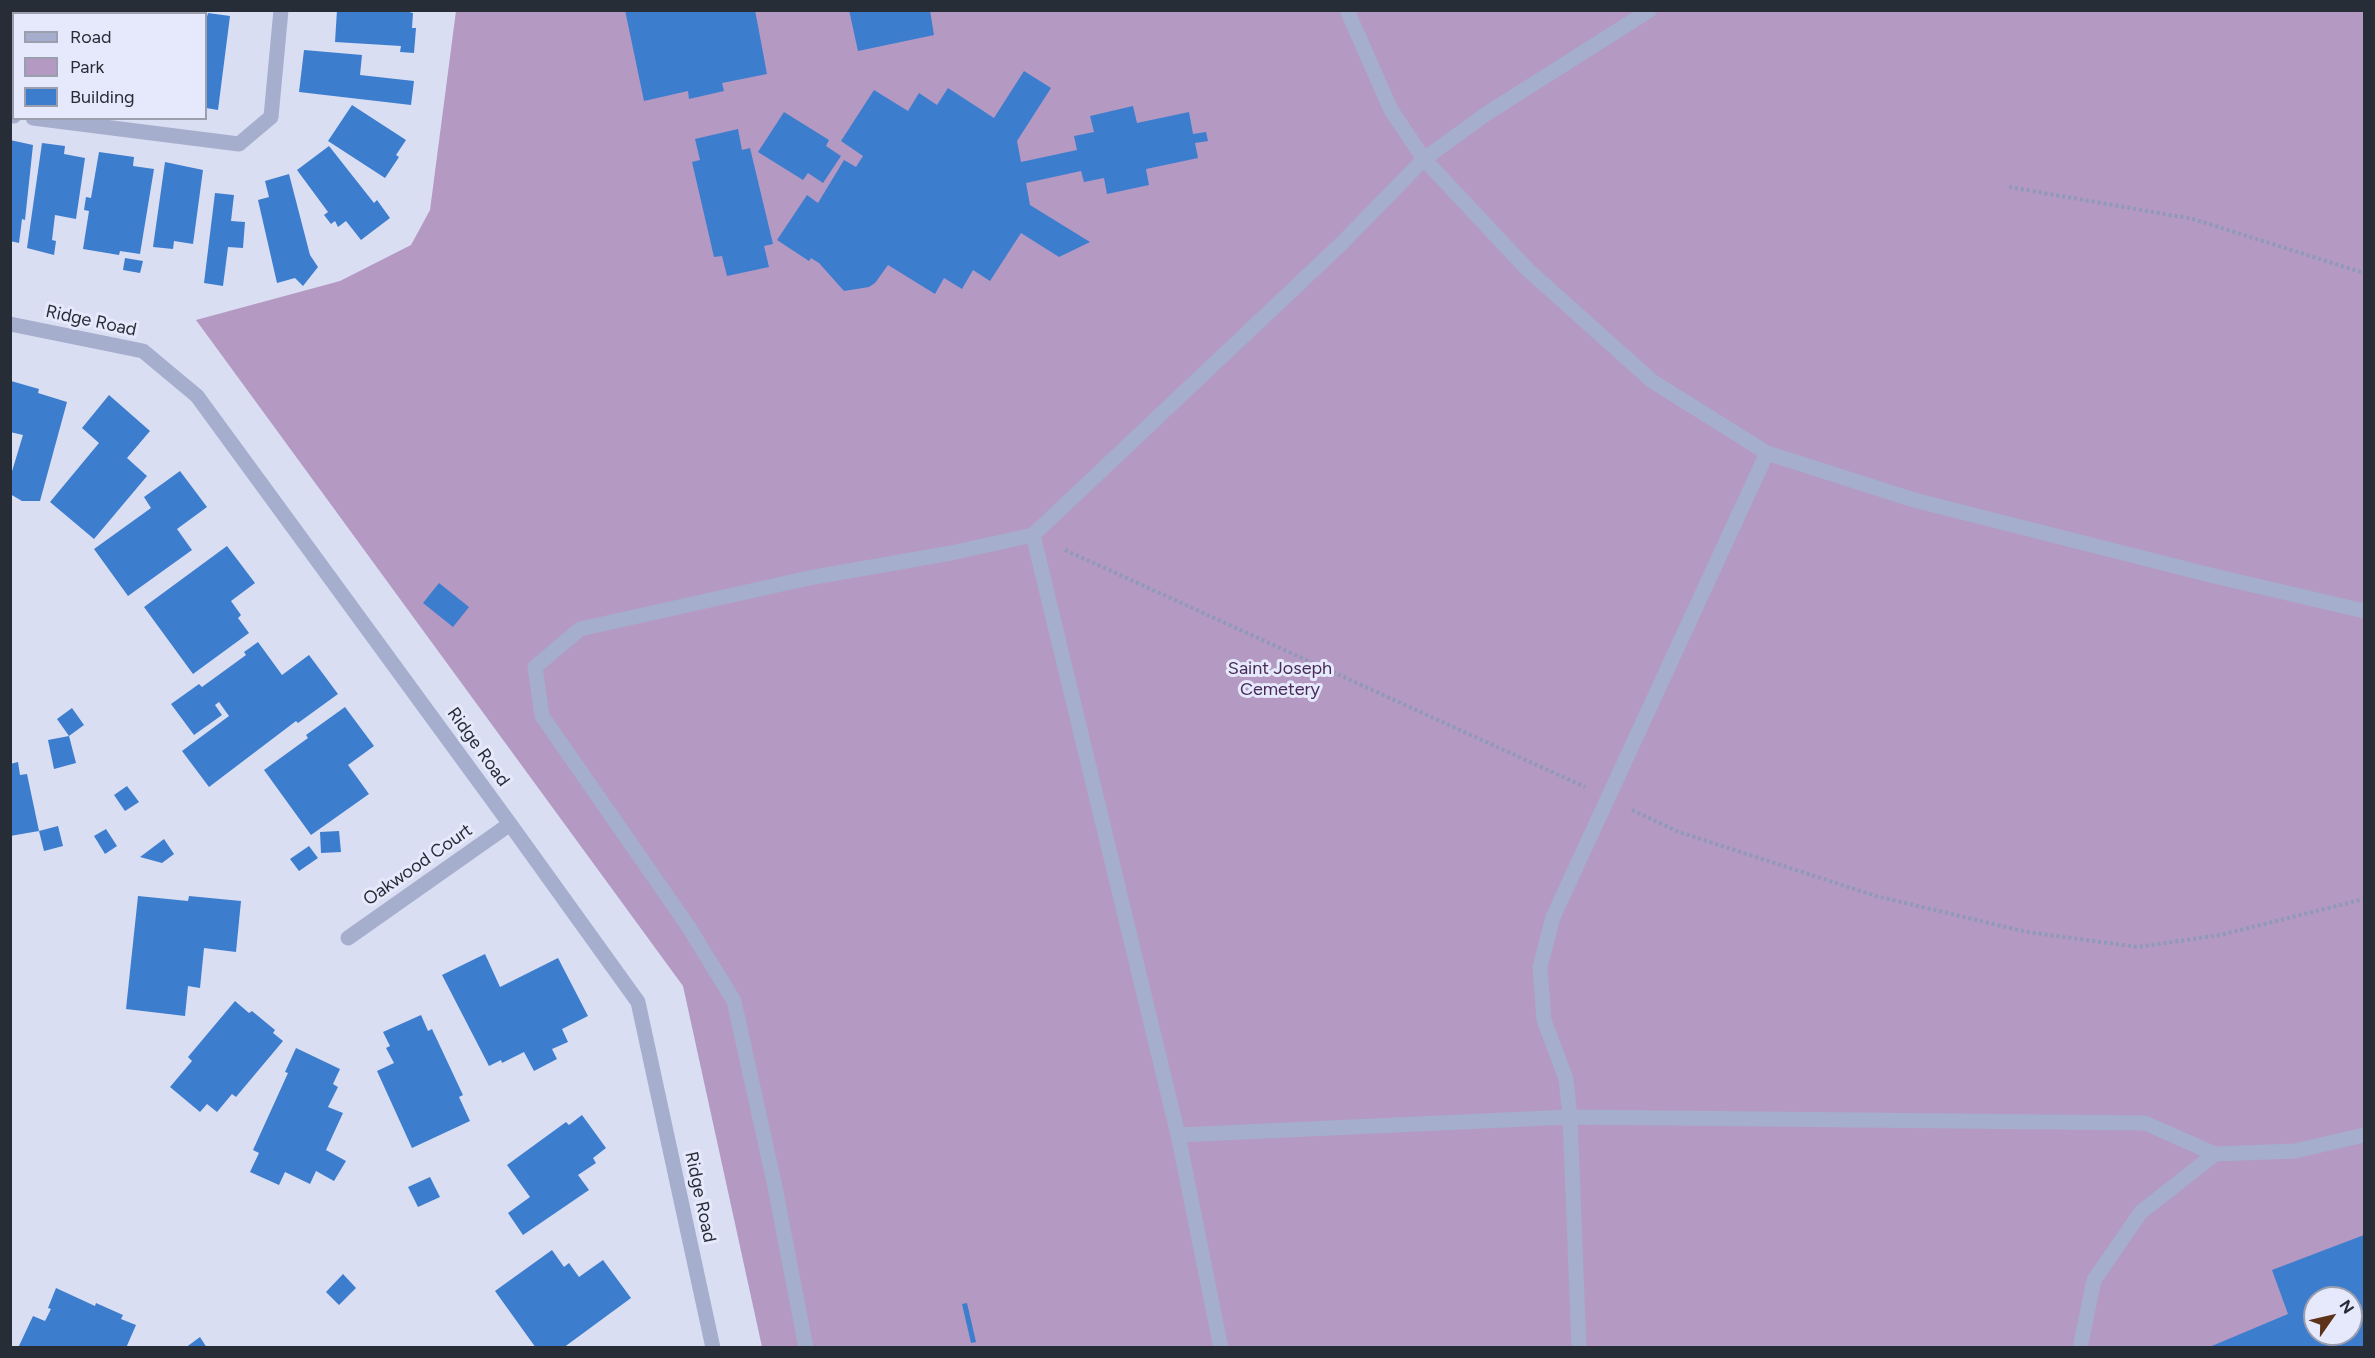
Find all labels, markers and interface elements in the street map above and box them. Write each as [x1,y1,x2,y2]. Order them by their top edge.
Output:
legend [12,12,207,120]
text: Road [70,26,111,48]
text: Park [70,56,104,78]
text: Building [70,86,135,108]
street label: Ridge Road [44,301,138,341]
park label: Saint Joseph Cemetery [1228,658,1332,700]
street label: Ridge Road [442,703,514,791]
street label: Oakwood Court [359,819,477,911]
street label: Ridge Road [680,1150,720,1244]
north arrow [2303,1286,2363,1346]
text: N [2335,1296,2358,1317]

